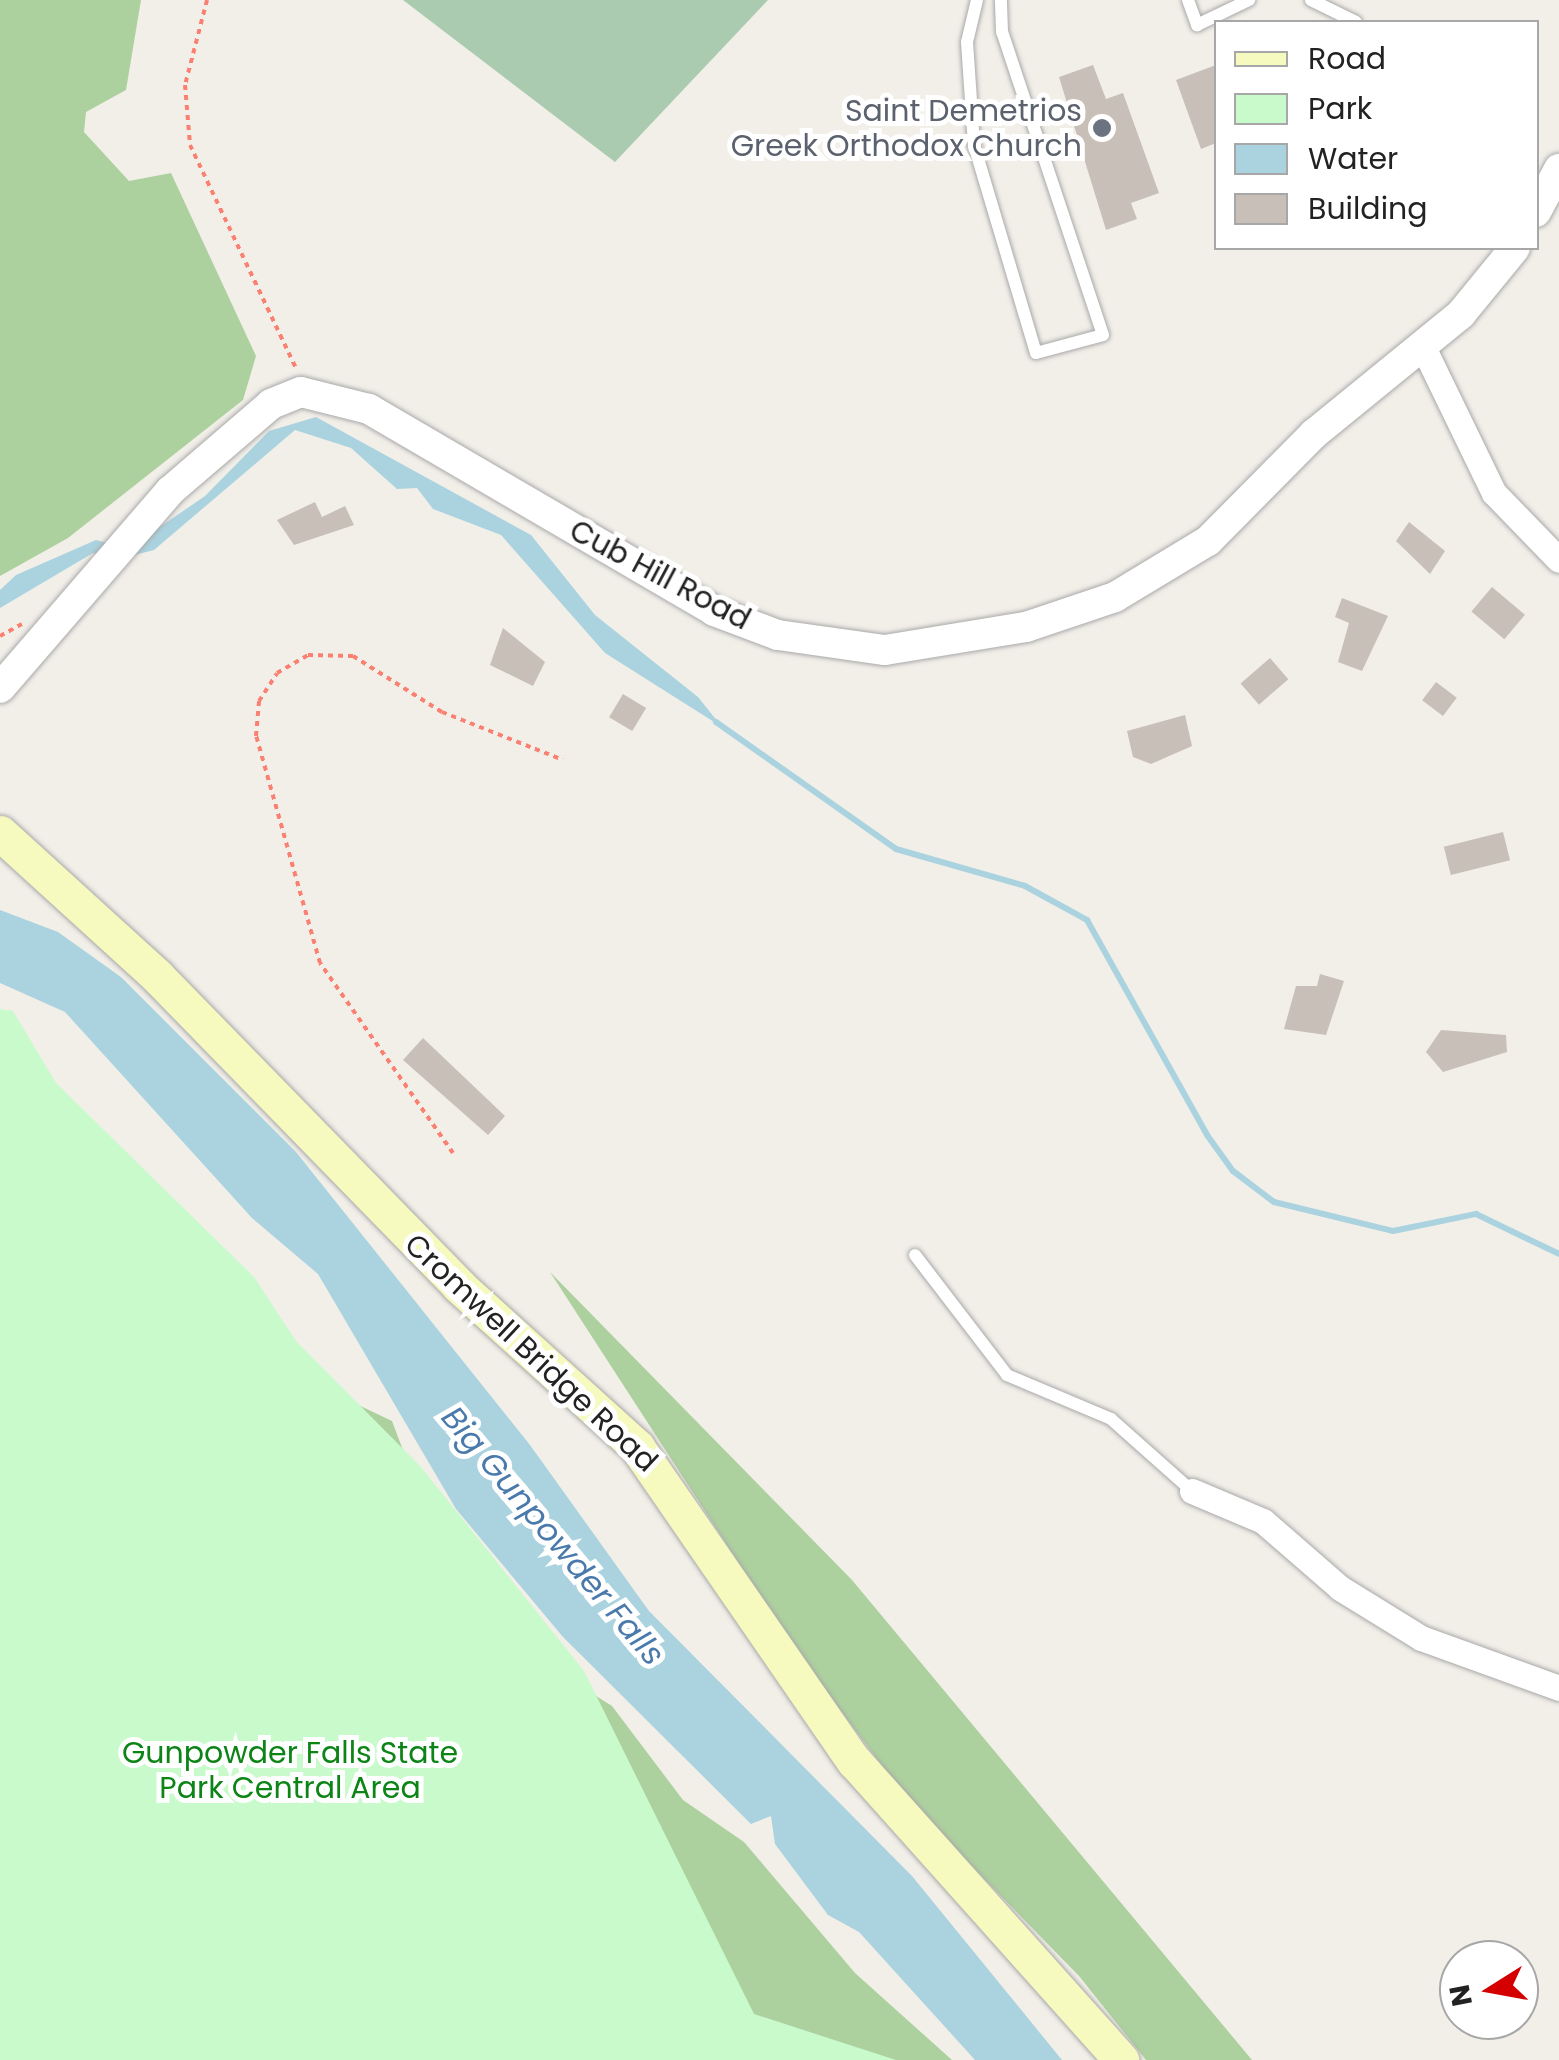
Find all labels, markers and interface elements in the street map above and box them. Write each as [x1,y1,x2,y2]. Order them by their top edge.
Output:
legend [1214,20,1539,250]
text: Road [1308,37,1386,80]
text: Park [1308,87,1372,130]
place label: Saint Demetrios Greek Orthodox Church [731,93,1082,164]
marker: Saint Demetrios Greek Orthodox Church [1091,117,1113,139]
text: Water [1308,137,1398,180]
text: Building [1308,187,1428,230]
street label: Cub Hill Road [563,512,757,638]
street label: Cromwell Bridge Road [397,1226,665,1480]
water label: Big Gunpowder Falls [434,1399,672,1673]
park label: Gunpowder Falls State Park Central Area [122,1735,458,1806]
north arrow [1439,1940,1539,2040]
text: N [1440,1981,1482,2009]

